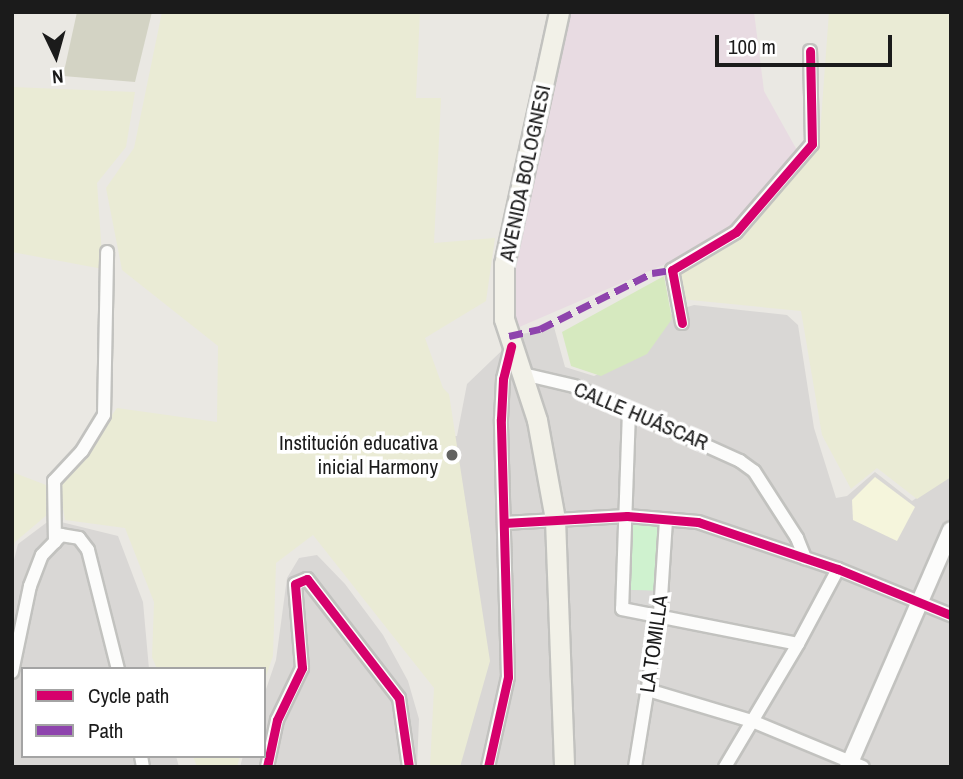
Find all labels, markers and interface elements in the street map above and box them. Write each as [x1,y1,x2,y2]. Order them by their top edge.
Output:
north arrow [21,21,91,91]
scale bar [718,21,895,65]
text: 100 m [728,32,776,61]
text: N [51,63,65,90]
street label: AVENIDA BOLOGNESI [494,82,556,264]
street label: CALLE HUÁSCAR [570,376,712,456]
place label: Institución educativa inicial Harmony [279,430,438,480]
marker: Institución educativa inicial Harmony [444,447,460,463]
street label: LA TOMILLA [635,593,673,695]
legend [21,667,266,758]
text: Cycle path [88,681,169,710]
text: Path [88,716,123,745]

